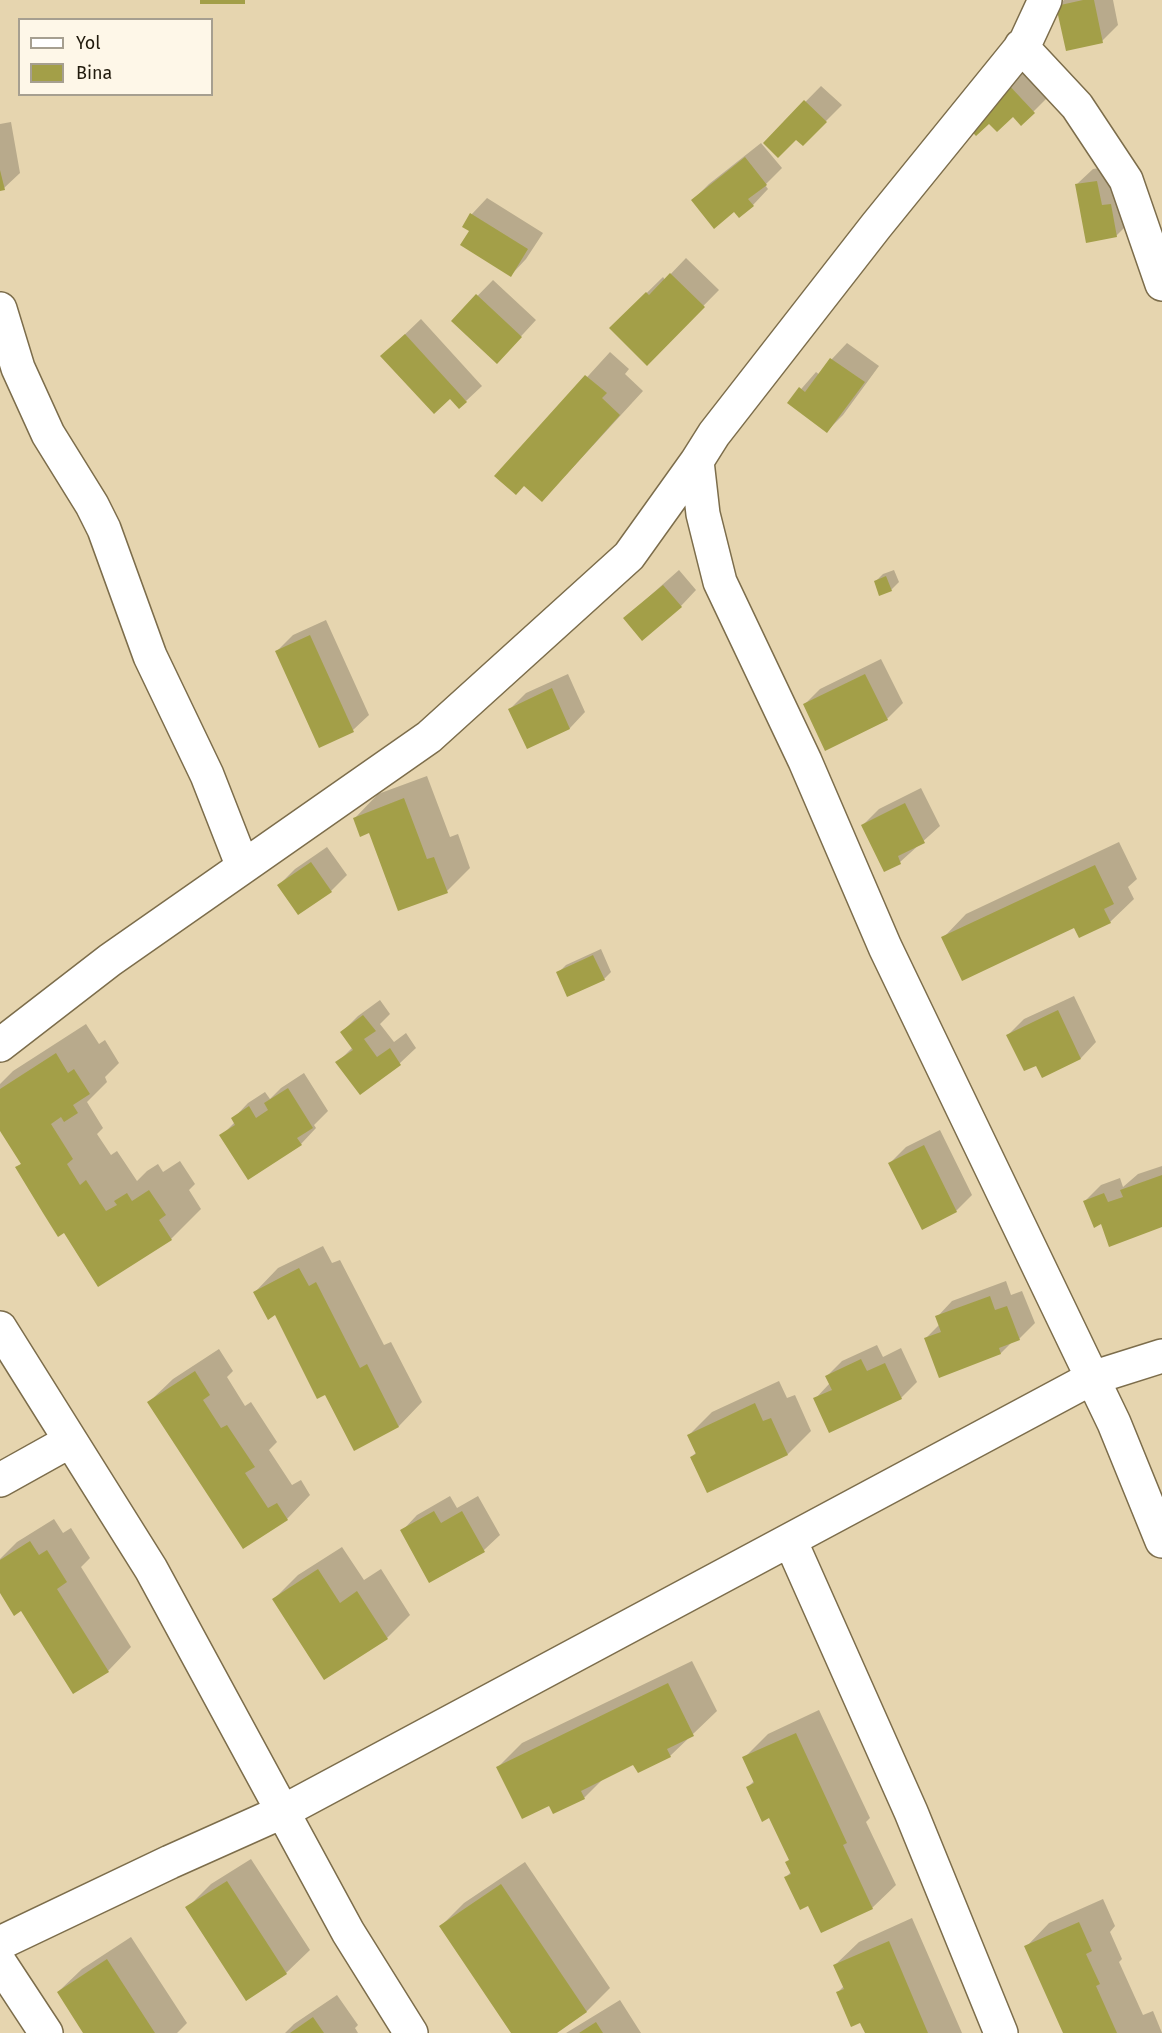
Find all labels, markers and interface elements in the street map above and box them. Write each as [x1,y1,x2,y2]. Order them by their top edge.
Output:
legend [18,18,213,96]
text: Yol [76,32,101,54]
text: Bina [76,62,112,84]

